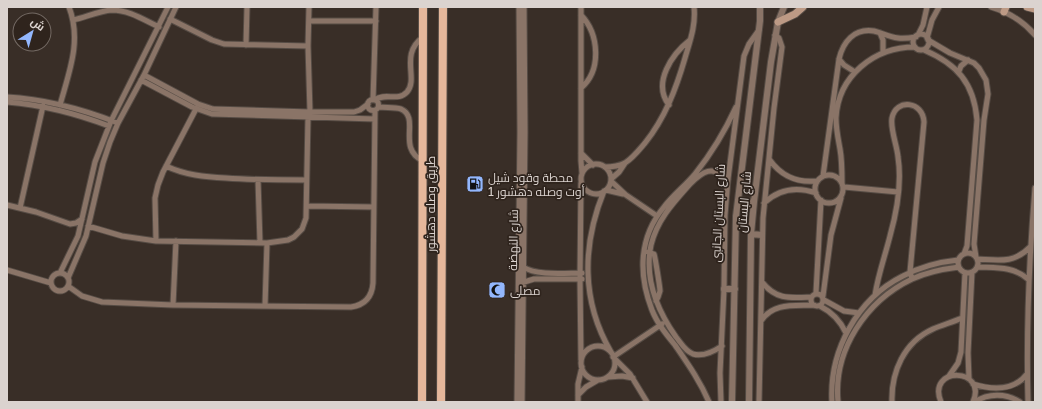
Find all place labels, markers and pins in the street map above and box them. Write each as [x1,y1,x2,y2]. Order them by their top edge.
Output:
place label: محطة وقود شيل أوت وصله دهشور 1 [488,170,585,199]
fuel station icon: محطة وقود شيل أوت وصله دهشور 1 [465,174,485,194]
mosque icon: مصلى [487,280,507,300]
place label: مصلى [510,283,541,298]

